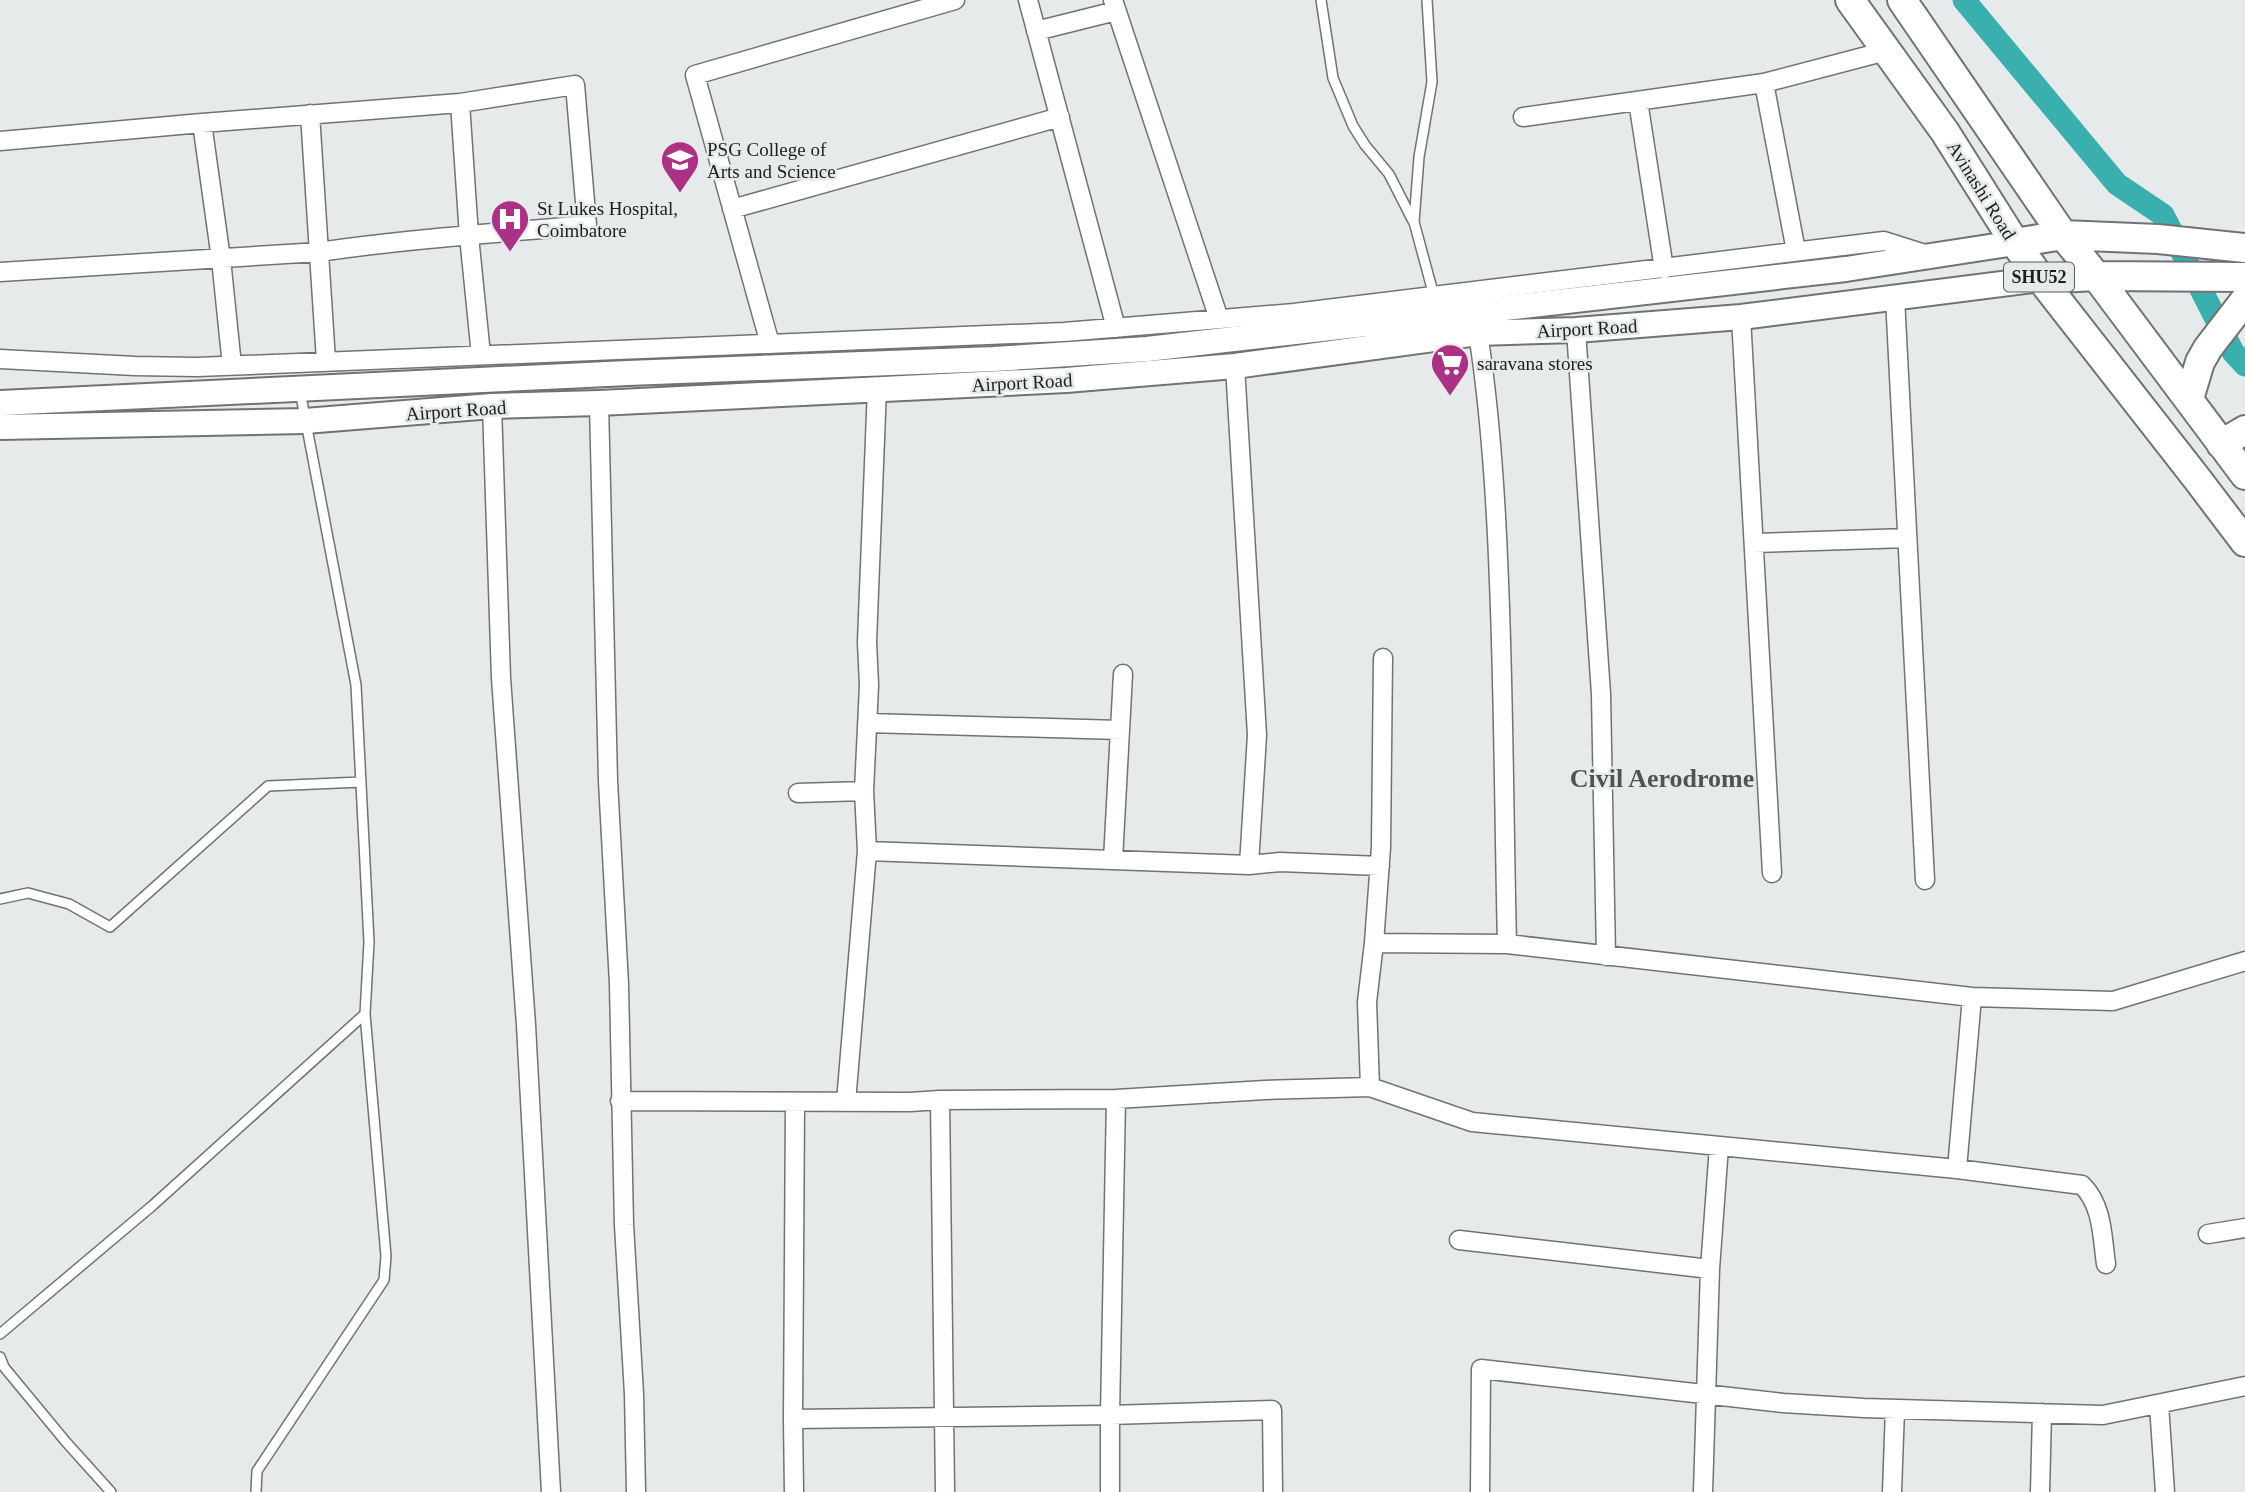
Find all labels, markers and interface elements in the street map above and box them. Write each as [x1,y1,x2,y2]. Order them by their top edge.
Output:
street label: Avinashi Road [1943,137,2020,244]
school or university icon: PSG College of Arts and Science [659,139,701,194]
place label: PSG College of Arts and Science [707,139,836,182]
hospital icon: St Lukes Hospital, Coimbatore [489,198,531,253]
place label: St Lukes Hospital, Coimbatore [537,198,678,241]
road number: SHU52 [2004,262,2074,292]
street label: Airport Road [1536,315,1638,342]
supermarket icon: saravana stores [1429,342,1471,397]
place label: saravana stores [1477,353,1593,374]
street label: Airport Road [971,369,1073,396]
street label: Airport Road [405,396,508,424]
district label: Civil Aerodrome [1570,764,1754,793]

